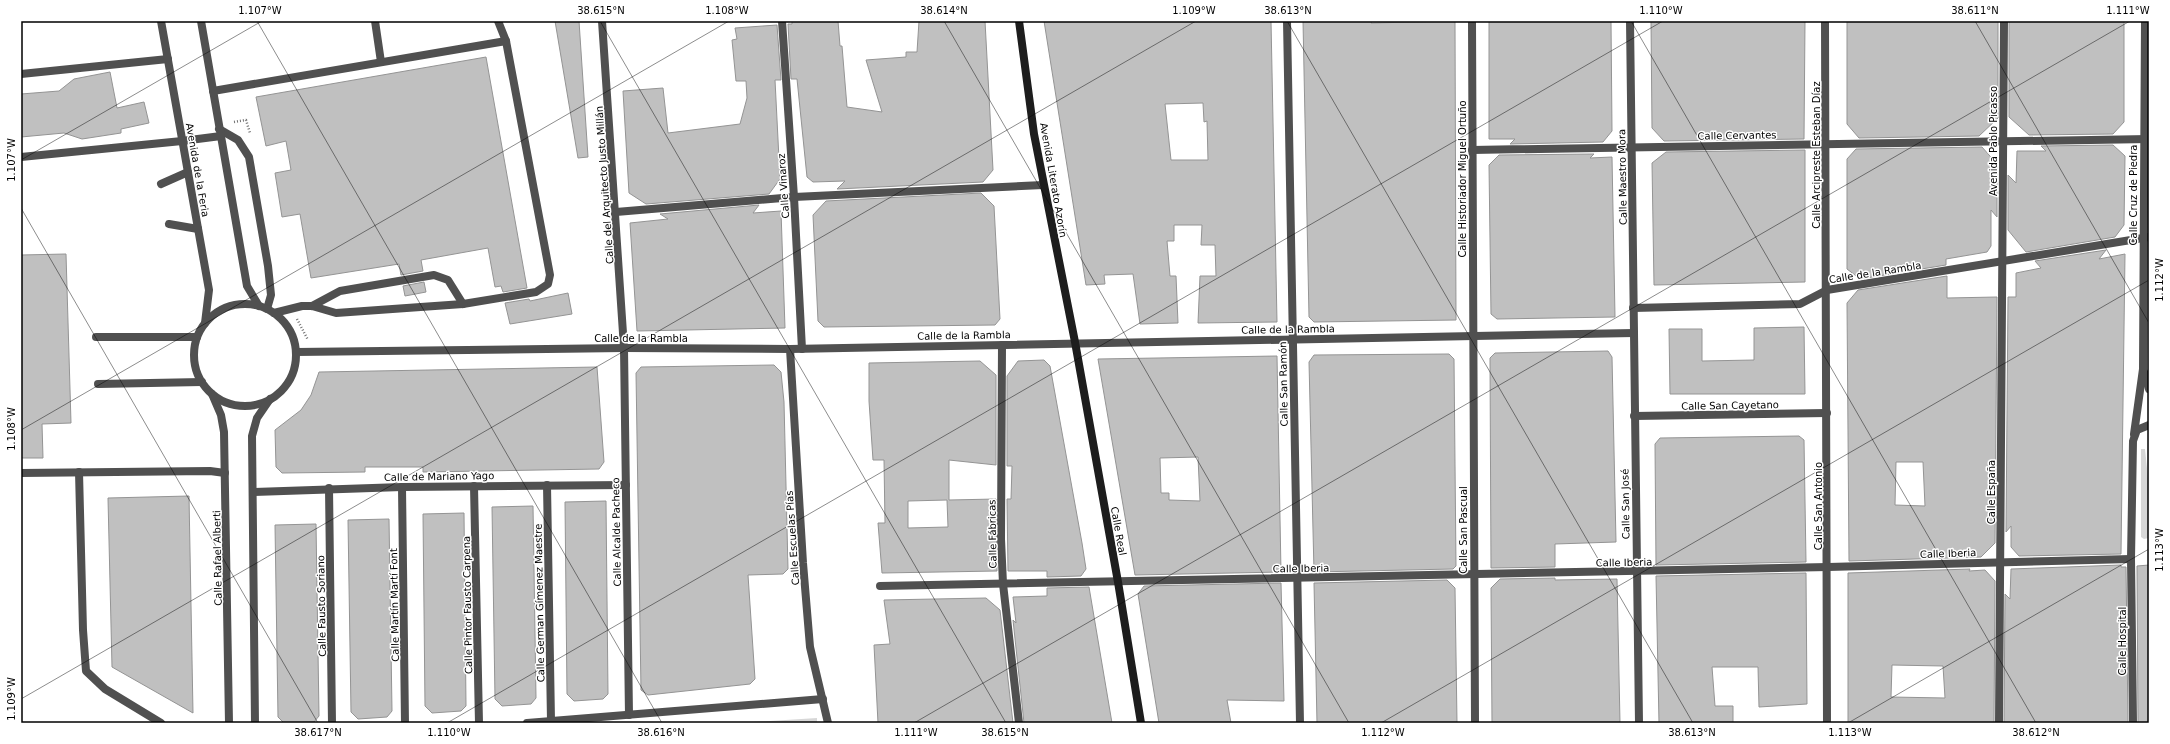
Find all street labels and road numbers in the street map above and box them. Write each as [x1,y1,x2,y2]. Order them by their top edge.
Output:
street label: Calle Arcipreste Esteban Díaz [1811,81,1822,229]
street label: Avenida Pablo Picasso [1988,86,1999,196]
street label: Calle Historiador Miguel Ortuño [1457,100,1468,258]
street label: Calle del Arquitecto Justo Millán [593,105,616,264]
street label: Avenida de la Feria [184,122,211,218]
street label: Avenida Literato Azorín [1038,122,1069,238]
street label: Calle Maestro Mora [1616,129,1629,225]
street label: Calle Cervantes [1697,129,1777,142]
street label: Calle Cruz de Piedra [2128,145,2139,245]
street label: Calle Vinaroz [776,153,791,219]
street label: Calle de la Rambla [1828,260,1922,285]
street label: Calle de la Rambla [1241,323,1335,336]
street label: Calle de la Rambla [917,329,1011,342]
street label: Calle de la Rambla [594,333,688,344]
street label: Calle San Ramón [1277,341,1290,427]
street label: Calle San Cayetano [1681,399,1779,412]
street label: Calle España [1986,460,1997,524]
street label: Calle San Antonio [1813,462,1824,550]
street label: Calle San José [1619,469,1632,539]
street label: Calle de Mariano Yago [384,470,494,483]
street label: Calle Alcalde Pacheco [610,477,623,587]
street label: Calle San Pascual [1458,486,1469,574]
street label: Calle Escuelas Pías [784,490,801,586]
street label: Calle Fábricas [986,499,999,569]
street label: Calle Real [1109,506,1128,556]
street label: Calle Rafael Alberti [211,510,224,606]
street label: Calle German Gímenez Maestre [533,524,546,682]
street label: Calle Pintor Fausto Carpena [461,536,474,674]
street label: Calle Iberia [1920,547,1976,560]
street label: Calle Martín Martí Font [388,548,401,662]
street label: Calle Fausto Soriano [315,555,328,657]
street label: Calle Iberia [1596,557,1652,568]
street label: Calle Iberia [1273,563,1329,574]
street label: Calle Hospital [2117,607,2128,675]

